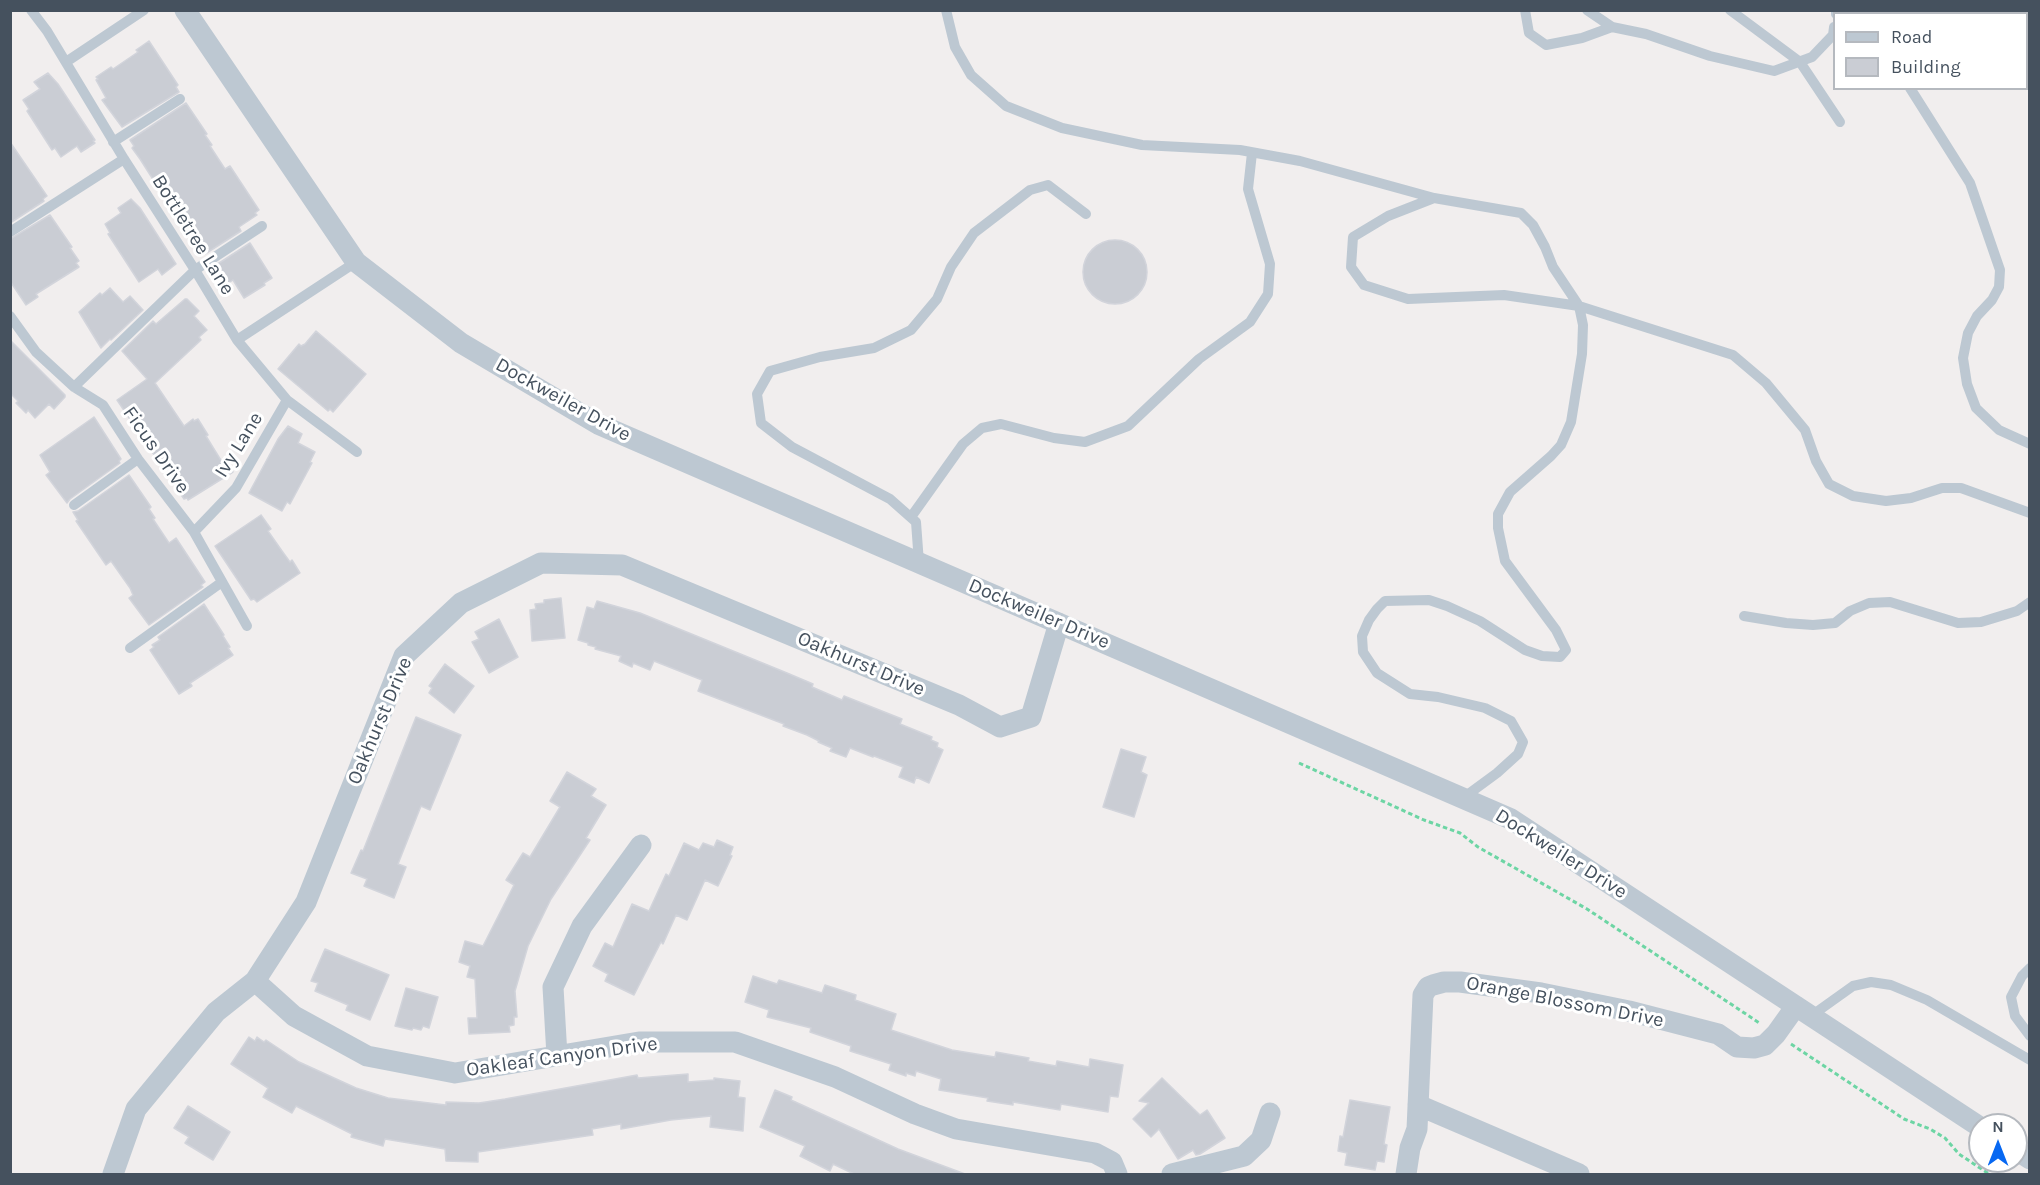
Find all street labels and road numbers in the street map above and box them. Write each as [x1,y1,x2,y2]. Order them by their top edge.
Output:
street label: Bottletree Lane [147,171,239,299]
street label: Dockweiler Drive [491,353,635,447]
street label: Ficus Drive [117,402,195,498]
street label: Ivy Lane [210,408,268,482]
street label: Dockweiler Drive [965,573,1113,655]
street label: Oakhurst Drive [794,626,928,702]
street label: Oakhurst Drive [342,654,418,788]
street label: Dockweiler Drive [1491,804,1631,904]
street label: Orange Blossom Drive [1464,971,1666,1033]
street label: Oakleaf Canyon Drive [465,1032,659,1082]

